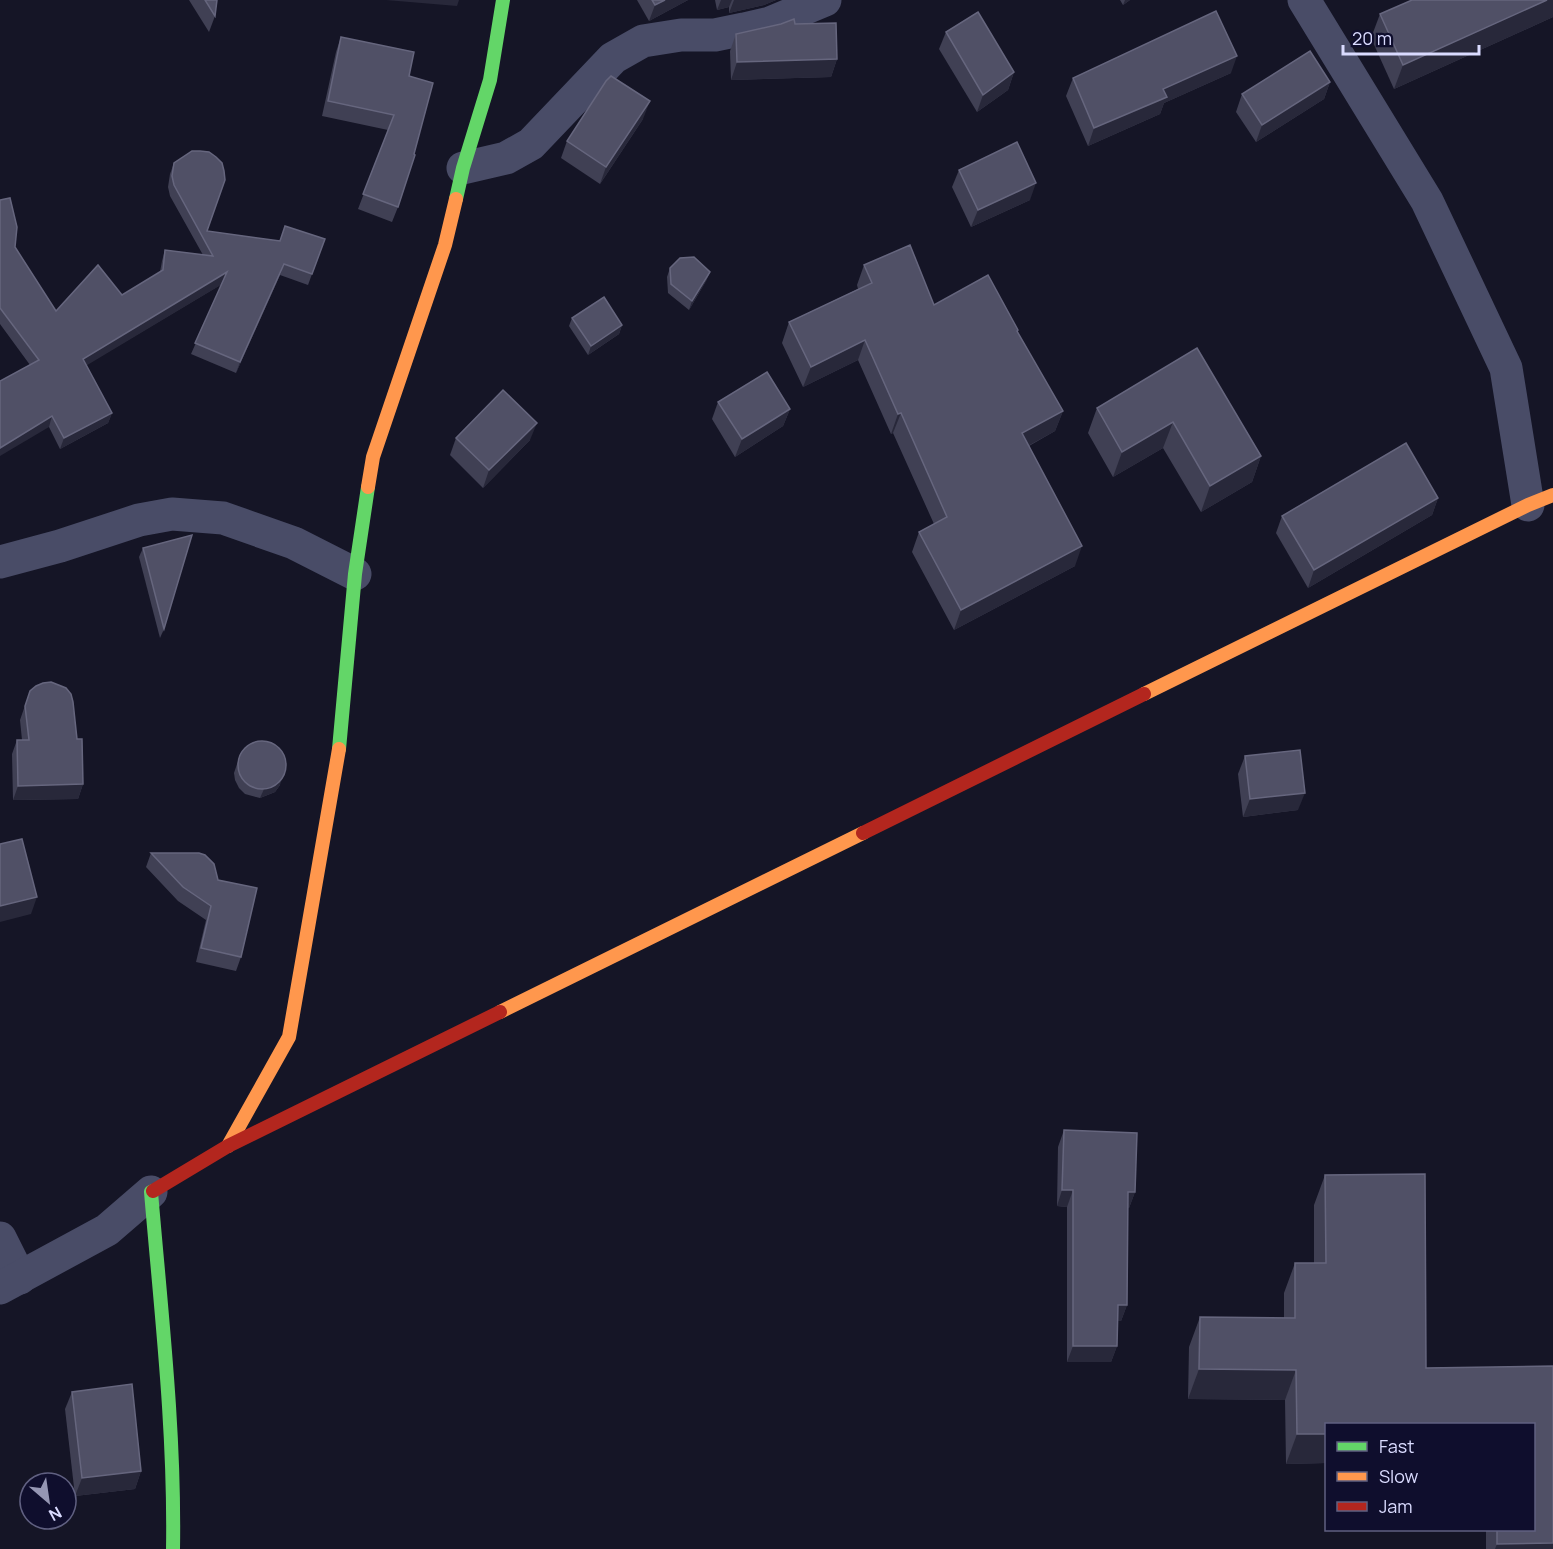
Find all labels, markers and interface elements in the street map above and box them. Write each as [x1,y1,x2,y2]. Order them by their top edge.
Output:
scale bar [1343,18,1480,56]
text: 20 m [1352,26,1392,50]
legend [1325,1423,1535,1531]
text: Fast [1379,1434,1414,1458]
text: Slow [1379,1464,1419,1488]
north arrow [18,1471,78,1531]
text: Jam [1379,1494,1413,1518]
text: N [45,1502,66,1527]

